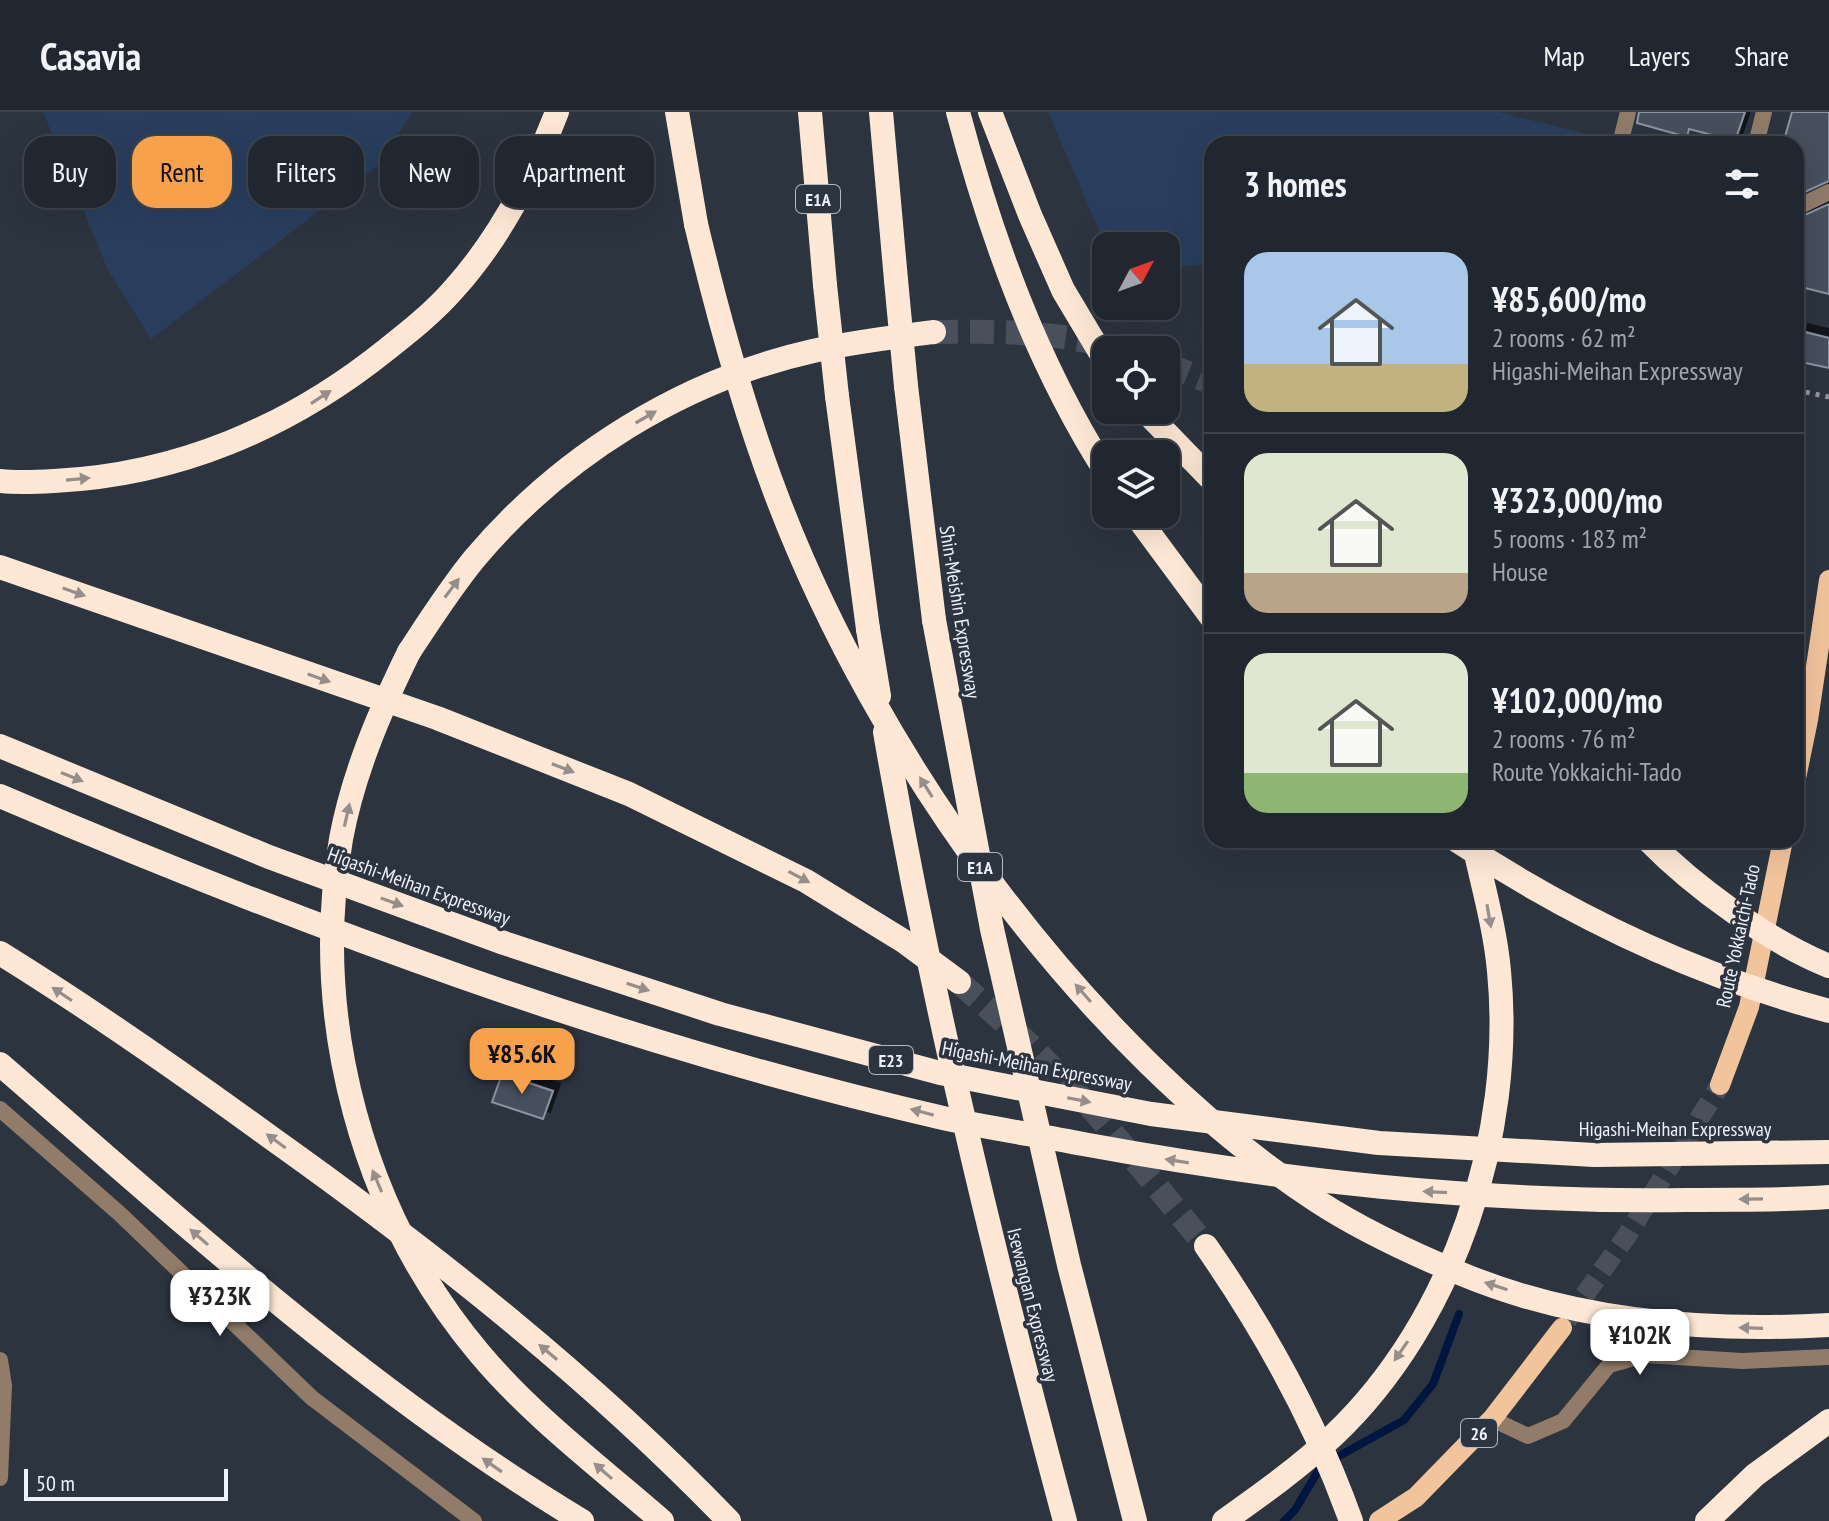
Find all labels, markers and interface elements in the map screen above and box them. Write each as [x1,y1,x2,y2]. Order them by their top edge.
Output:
text: Casavia [40,31,141,80]
text: Map [1543,37,1585,74]
text: Layers [1629,37,1690,74]
text: Share [1734,37,1789,74]
chip: Buy [24,136,116,208]
chip: Rent [132,136,232,208]
chip: Filters [248,136,364,208]
chip: New [380,136,479,208]
chip: Apartment [495,136,654,208]
text: 3 homes [1244,162,1347,206]
icon: filters [1720,162,1764,206]
road number: E1A [796,185,840,213]
north arrow [1092,232,1180,320]
map controls [1092,232,1180,528]
text: ¥85,600/mo [1492,277,1646,321]
icon: home [1308,284,1404,380]
text: 2 rooms · 62 m² [1492,321,1636,354]
button: locate [1092,336,1180,424]
text: Higashi-Meihan Expressway [1492,354,1742,387]
one-way arrow [311,389,332,404]
one-way arrow [635,410,657,424]
button: layers [1092,440,1180,528]
one-way arrow [66,472,91,485]
text: ¥323,000/mo [1492,478,1663,522]
icon: home [1308,485,1404,581]
text: 5 rooms · 183 m² [1492,522,1647,555]
street label: Shin-Meishin Expressway [933,524,987,701]
text: House [1492,555,1548,588]
one-way arrow [444,578,460,598]
one-way arrow [62,587,86,599]
one-way arrow [308,672,332,684]
text: ¥102,000/mo [1492,678,1663,722]
icon: home [1308,685,1404,781]
text: 2 rooms · 76 m² [1492,722,1636,755]
text: Route Yokkaichi-Tado [1492,755,1682,788]
one-way arrow [551,762,575,775]
one-way arrow [60,771,84,784]
one-way arrow [919,776,933,798]
one-way arrow [341,803,354,828]
street label: Higashi-Meihan Expressway [324,841,514,931]
road number: E1A [958,853,1002,881]
street label: Route Yokkaichi-Tado [1710,862,1766,1010]
one-way arrow [788,869,810,883]
one-way arrow [380,896,404,909]
one-way arrow [1484,904,1496,929]
one-way arrow [626,981,650,993]
one-way arrow [1075,984,1092,1004]
one-way arrow [51,987,73,1001]
pin: ¥85.6K [457,1028,587,1096]
street label: Higashi-Meihan Expressway [940,1035,1135,1097]
text: ¥85.6K [488,1037,556,1070]
road number: E23 [869,1046,913,1074]
one-way arrow [1067,1094,1092,1106]
one-way arrow [909,1106,934,1118]
street label: Higashi-Meihan Expressway [1579,1116,1772,1142]
one-way arrow [266,1134,287,1149]
one-way arrow [1165,1154,1190,1167]
one-way arrow [370,1169,383,1193]
one-way arrow [1422,1185,1447,1198]
one-way arrow [1738,1193,1763,1205]
street label: Isewangan Expressway [1001,1225,1065,1385]
one-way arrow [189,1229,209,1246]
pin: ¥323K [164,1270,276,1338]
text: ¥323K [188,1279,252,1312]
one-way arrow [1483,1279,1507,1291]
pin: ¥102K [1584,1309,1696,1377]
text: ¥102K [1608,1318,1672,1351]
one-way arrow [1738,1322,1763,1335]
one-way arrow [1394,1341,1409,1362]
one-way arrow [538,1344,558,1361]
road number: 26 [1461,1419,1497,1447]
one-way arrow [482,1458,503,1474]
one-way arrow [593,1462,612,1480]
scale bar [24,1465,228,1501]
text: 50 m [36,1469,75,1497]

